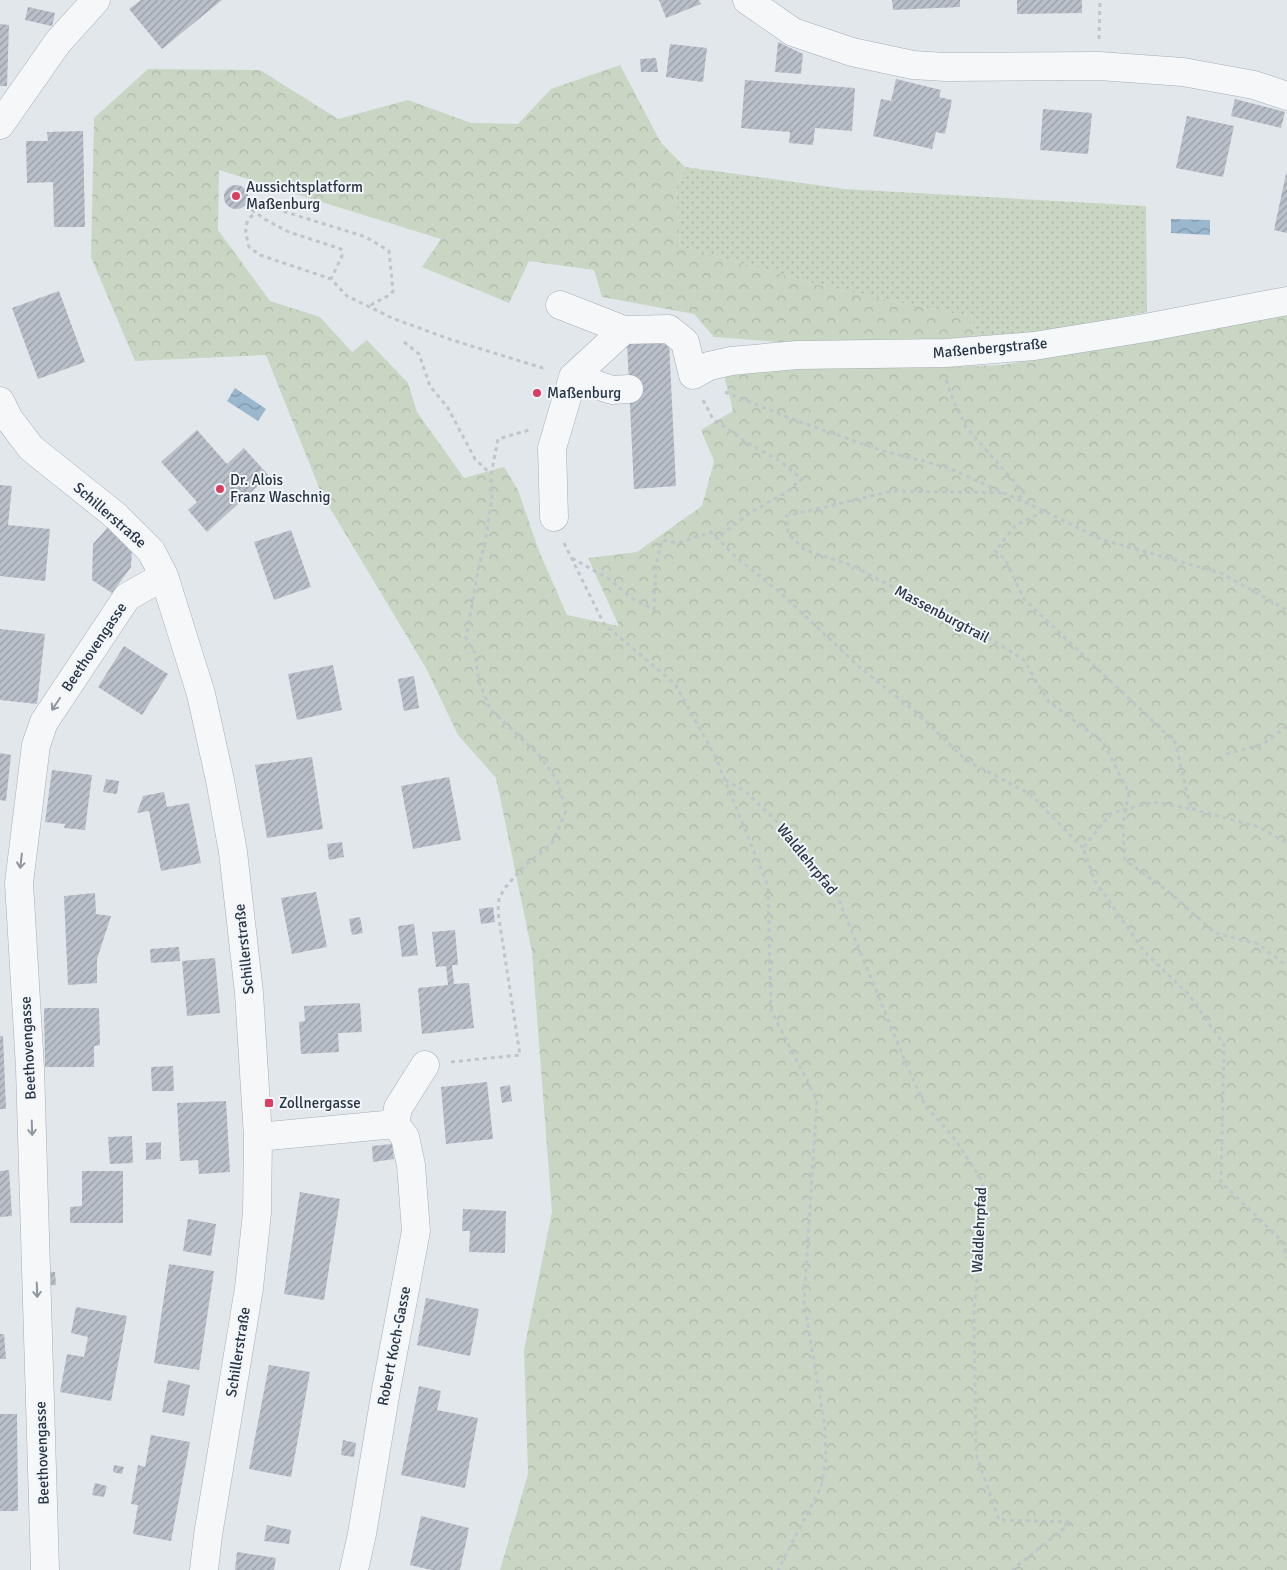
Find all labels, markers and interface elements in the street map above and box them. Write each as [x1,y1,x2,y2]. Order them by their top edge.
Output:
place label: Aussichtsplatform Maßenburg [246,178,363,213]
marker: Aussichtsplatform Maßenburg [230,190,242,202]
street label: Maßenbergstraße [932,334,1048,362]
place label: Maßenburg [547,384,621,402]
marker: Maßenburg [531,387,543,399]
place label: Dr. Alois Franz Waschnig [230,471,331,506]
street label: Schillerstraße [70,478,150,552]
marker: Dr. Alois Franz Waschnig [214,483,226,495]
street label: Massenburgtrail [892,581,992,647]
street label: Beethovengasse [58,599,130,695]
one-way arrow [51,697,61,711]
street label: Waldlehrpfad [773,820,841,898]
one-way arrow [16,852,26,868]
street label: Schillerstraße [230,903,258,995]
street label: Beethovengasse [16,996,40,1100]
place label: Zollnergasse [279,1094,361,1112]
marker: Zollnergasse [263,1097,275,1109]
one-way arrow [27,1119,37,1135]
street label: Waldlehrpfad [968,1187,990,1273]
one-way arrow [33,1282,42,1298]
street label: Robert Koch-Gasse [374,1285,414,1407]
street label: Schillerstraße [222,1306,254,1398]
street label: Beethovengasse [31,1401,53,1505]

